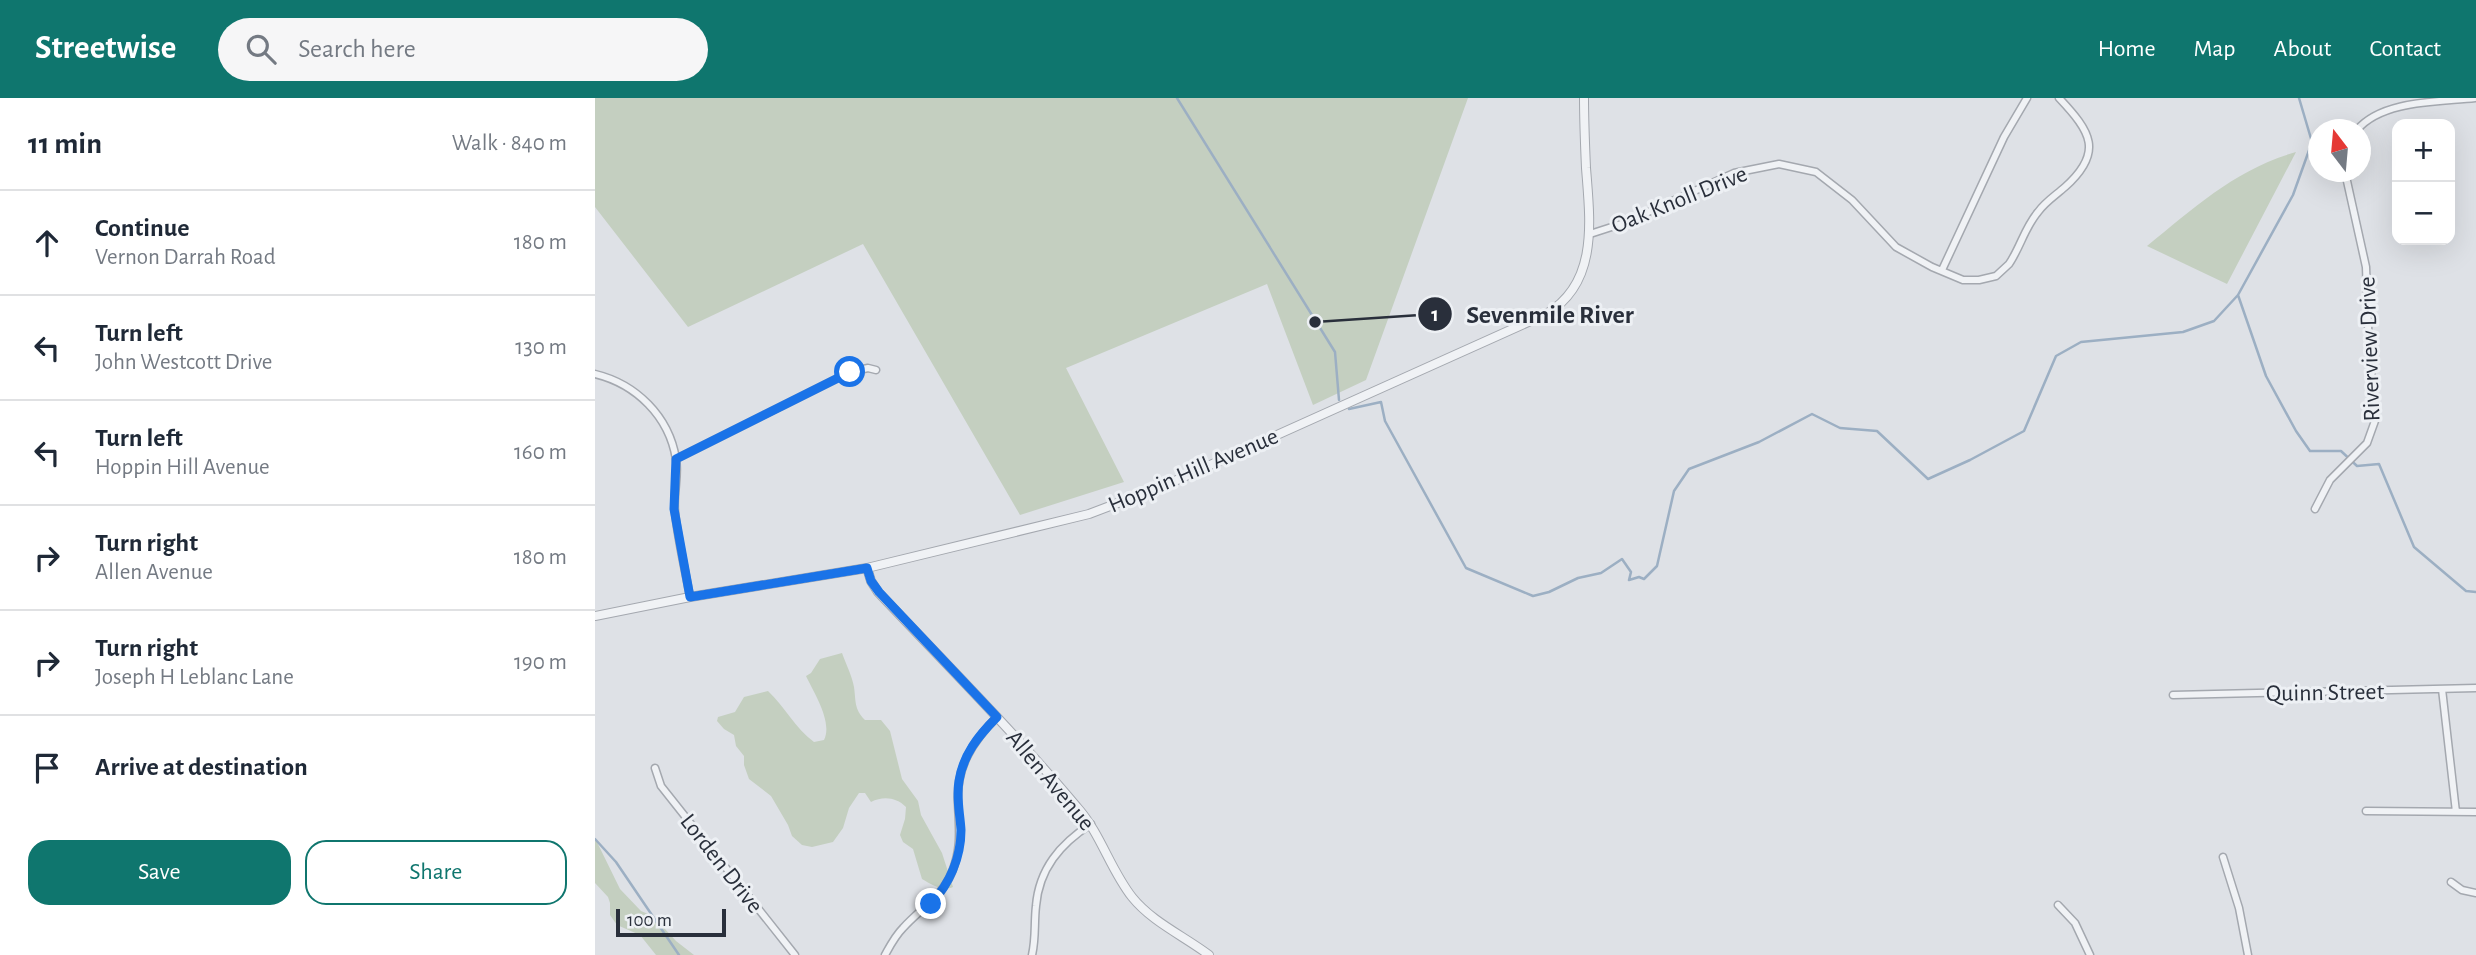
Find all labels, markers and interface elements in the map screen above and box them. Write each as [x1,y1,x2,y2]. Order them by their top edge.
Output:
search box [218,18,708,81]
icon: search [242,30,280,68]
text: Streetwise [35,32,176,65]
text: Search here [298,36,416,62]
text: Home [2098,37,2156,61]
text: Map [2194,37,2236,61]
text: About [2274,37,2331,61]
text: Contact [2369,37,2441,61]
north arrow [2308,119,2371,182]
map controls [2392,119,2455,245]
button: + [2392,119,2455,182]
text: 11 min [28,129,102,159]
text: Walk · 840 m [452,132,567,155]
street label: Oak Knoll Drive [1608,162,1751,238]
button: − [2392,182,2455,245]
text: Continue [95,215,190,241]
icon: ahead [28,224,66,262]
text: 180 m [514,231,567,254]
text: Vernon Darrah Road [95,246,276,269]
street label: Riverview Drive [2355,276,2385,422]
callout: Sevenmile River [1417,290,1648,337]
text: Sevenmile River [1466,302,1634,328]
text: 1 [1431,304,1439,325]
text: Turn left [95,320,183,346]
icon: left [28,329,66,367]
text: 130 m [515,336,567,359]
text: John Westcott Drive [95,351,272,374]
route start [834,356,865,387]
street label: Hoppin Hill Avenue [1105,424,1282,518]
text: Turn left [95,425,183,451]
icon: left [28,434,66,472]
text: 160 m [514,441,567,464]
text: Hoppin Hill Avenue [95,456,270,479]
text: Turn right [95,530,198,556]
icon: right [28,539,66,577]
text: 180 m [514,546,567,569]
text: Allen Avenue [95,561,213,584]
text: Turn right [95,635,198,661]
icon: right [28,644,66,682]
text: 190 m [514,651,567,674]
text: Joseph H Leblanc Lane [95,666,294,689]
street label: Quinn Street [2266,680,2385,706]
street label: Allen Avenue [1001,726,1099,836]
icon: arrive [28,749,66,787]
text: Arrive at destination [95,754,308,780]
street label: Lorden Drive [675,809,767,918]
button: Save [28,840,291,905]
button: Share [305,840,567,905]
route end [915,888,946,919]
scale bar [616,906,726,938]
text: 100 m [627,911,672,930]

